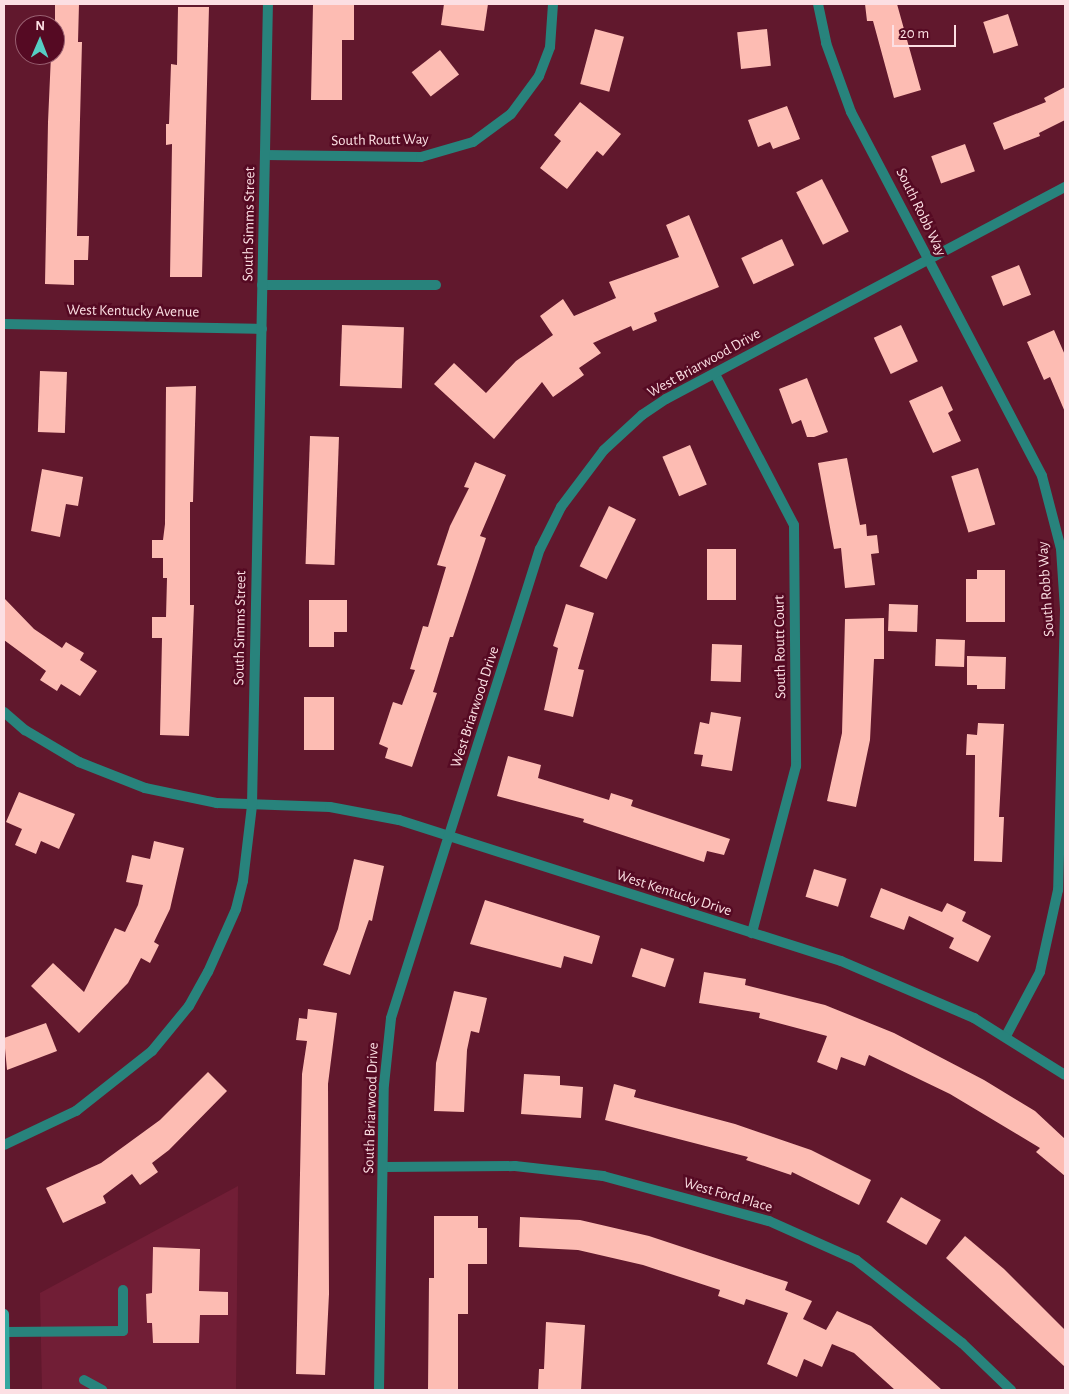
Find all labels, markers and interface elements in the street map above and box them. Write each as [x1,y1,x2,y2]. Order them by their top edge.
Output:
north arrow [15,15,65,65]
scale bar [894,15,958,47]
text: N [35,19,45,33]
text: 20 m [900,26,929,41]
street label: South Routt Way [331,130,429,150]
street label: South Robb Way [892,165,950,259]
street label: South Simms Street [239,166,259,282]
street label: West Kentucky Avenue [67,301,199,321]
street label: West Briarwood Drive [644,324,764,402]
street label: South Robb Way [1034,541,1058,637]
street label: South Simms Street [230,570,250,686]
street label: South Routt Court [770,595,790,699]
street label: West Briarwood Drive [447,644,503,770]
street label: West Kentucky Drive [614,866,734,920]
street label: South Briarwood Drive [360,1042,382,1174]
street label: West Ford Place [681,1174,775,1216]

